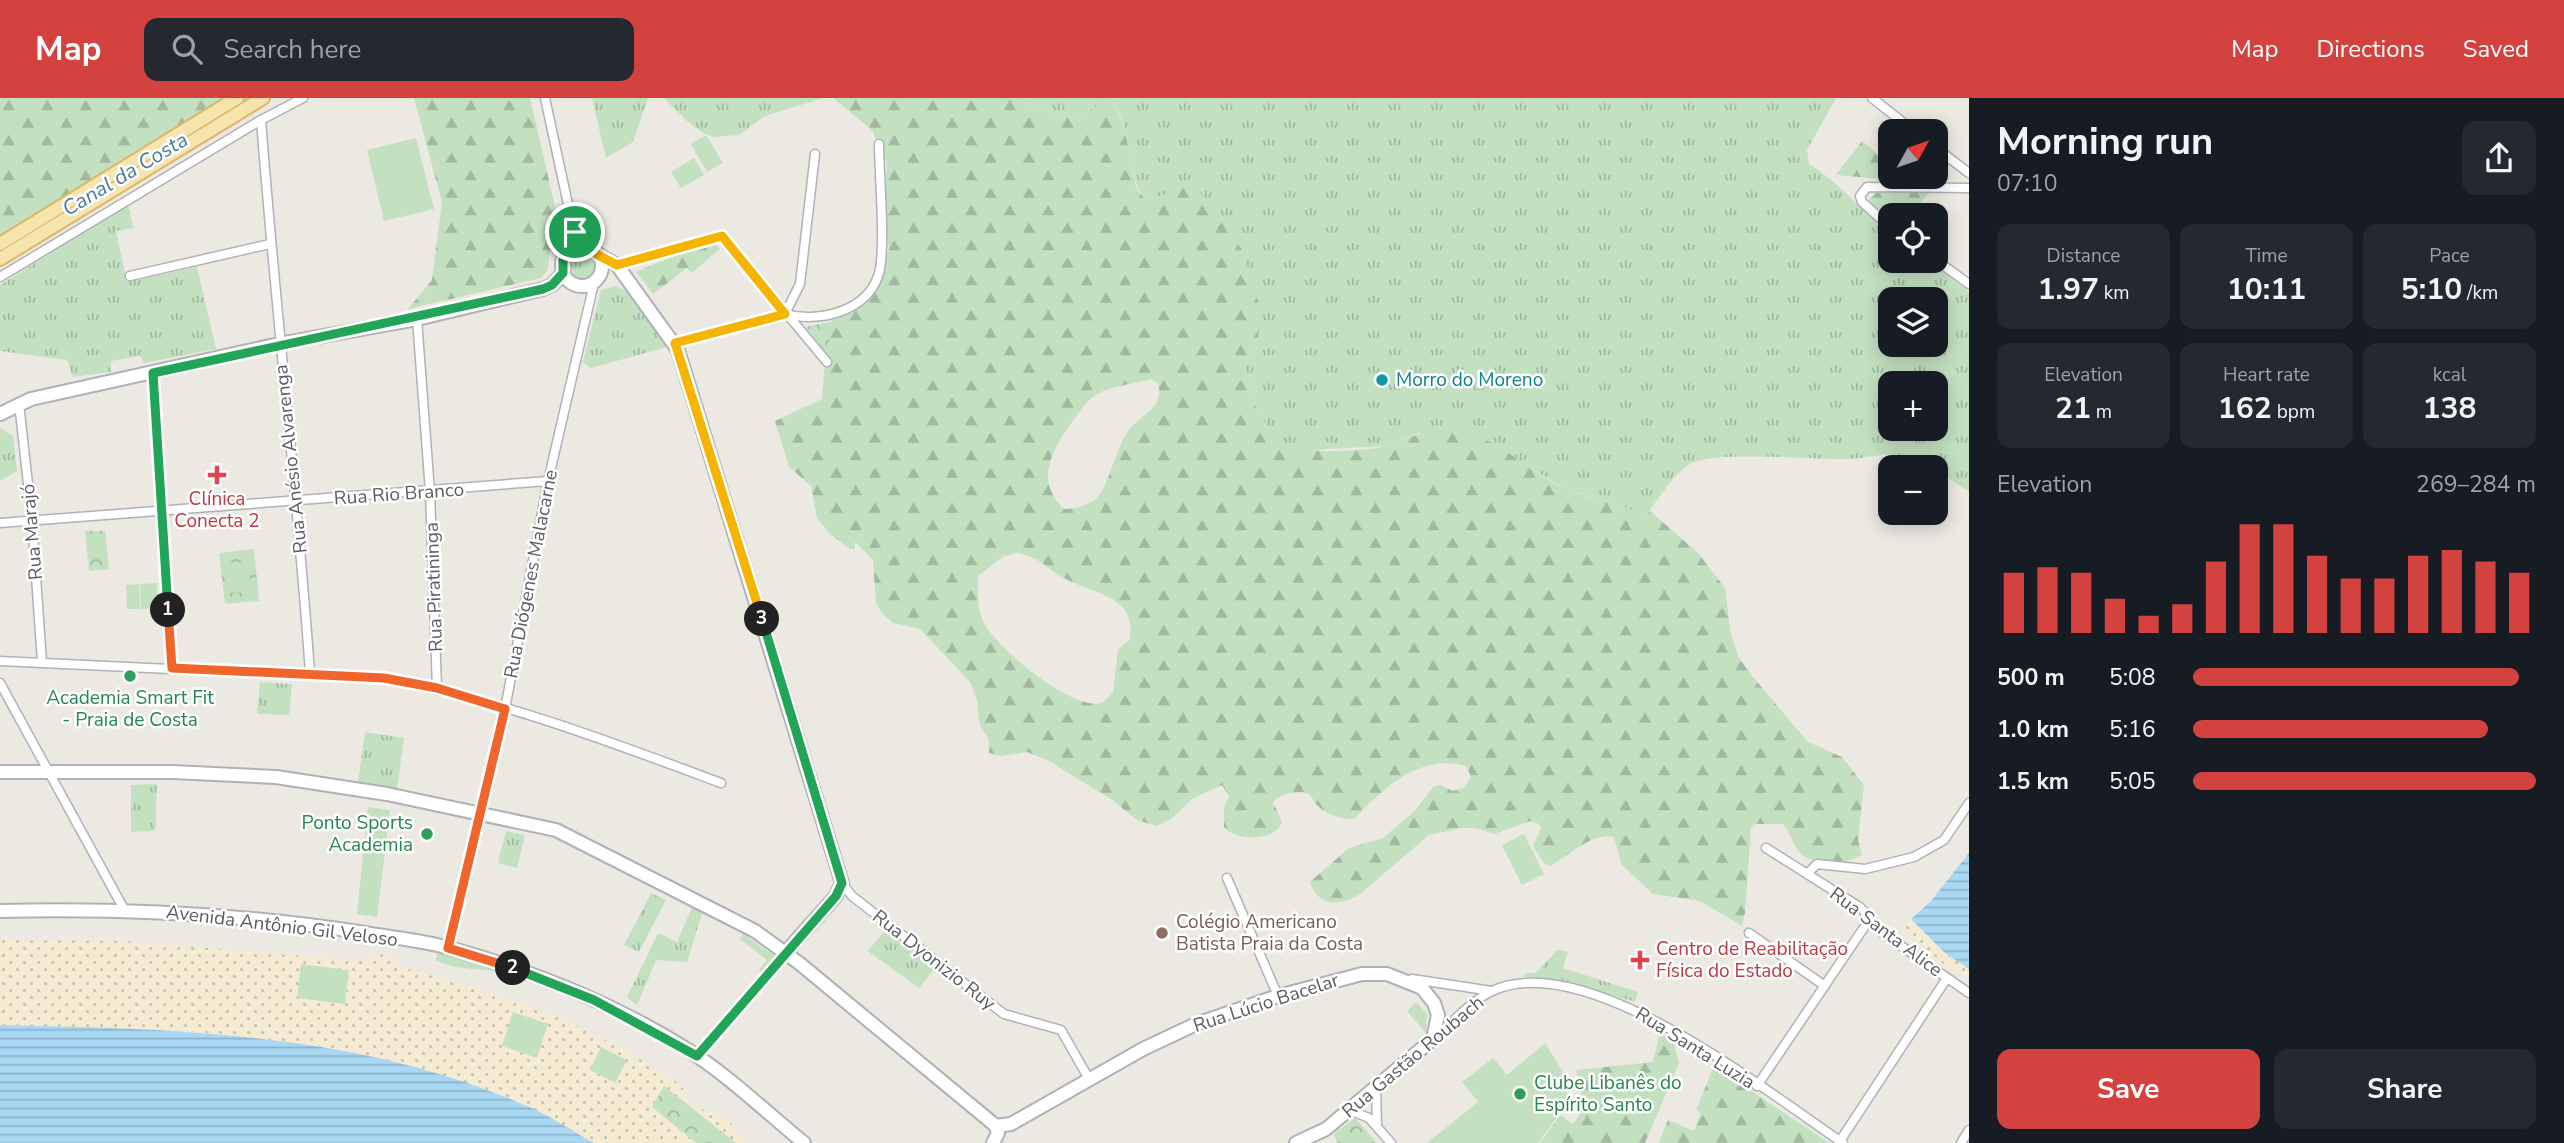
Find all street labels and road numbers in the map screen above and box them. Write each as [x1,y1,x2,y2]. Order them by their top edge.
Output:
street label: Rua Anésio Alvarenga [268,363,314,555]
street label: Rua Diógenes Malacarne [498,467,564,681]
street label: Rua Rio Branco [333,476,465,512]
street label: Rua Marajó [15,483,49,581]
street label: Rua Piratininga [419,522,449,652]
street label: Rua Santa Alice [1824,881,1948,983]
street label: Avenida Antônio Gil Veloso [165,899,399,953]
street label: Rua Dyonizio Ruy [867,904,1001,1016]
street label: Rua Lúcio Bacelar [1190,967,1342,1039]
street label: Rua Gastão Roubach [1337,990,1489,1124]
street label: Rua Santa Luzia [1630,1001,1760,1095]

